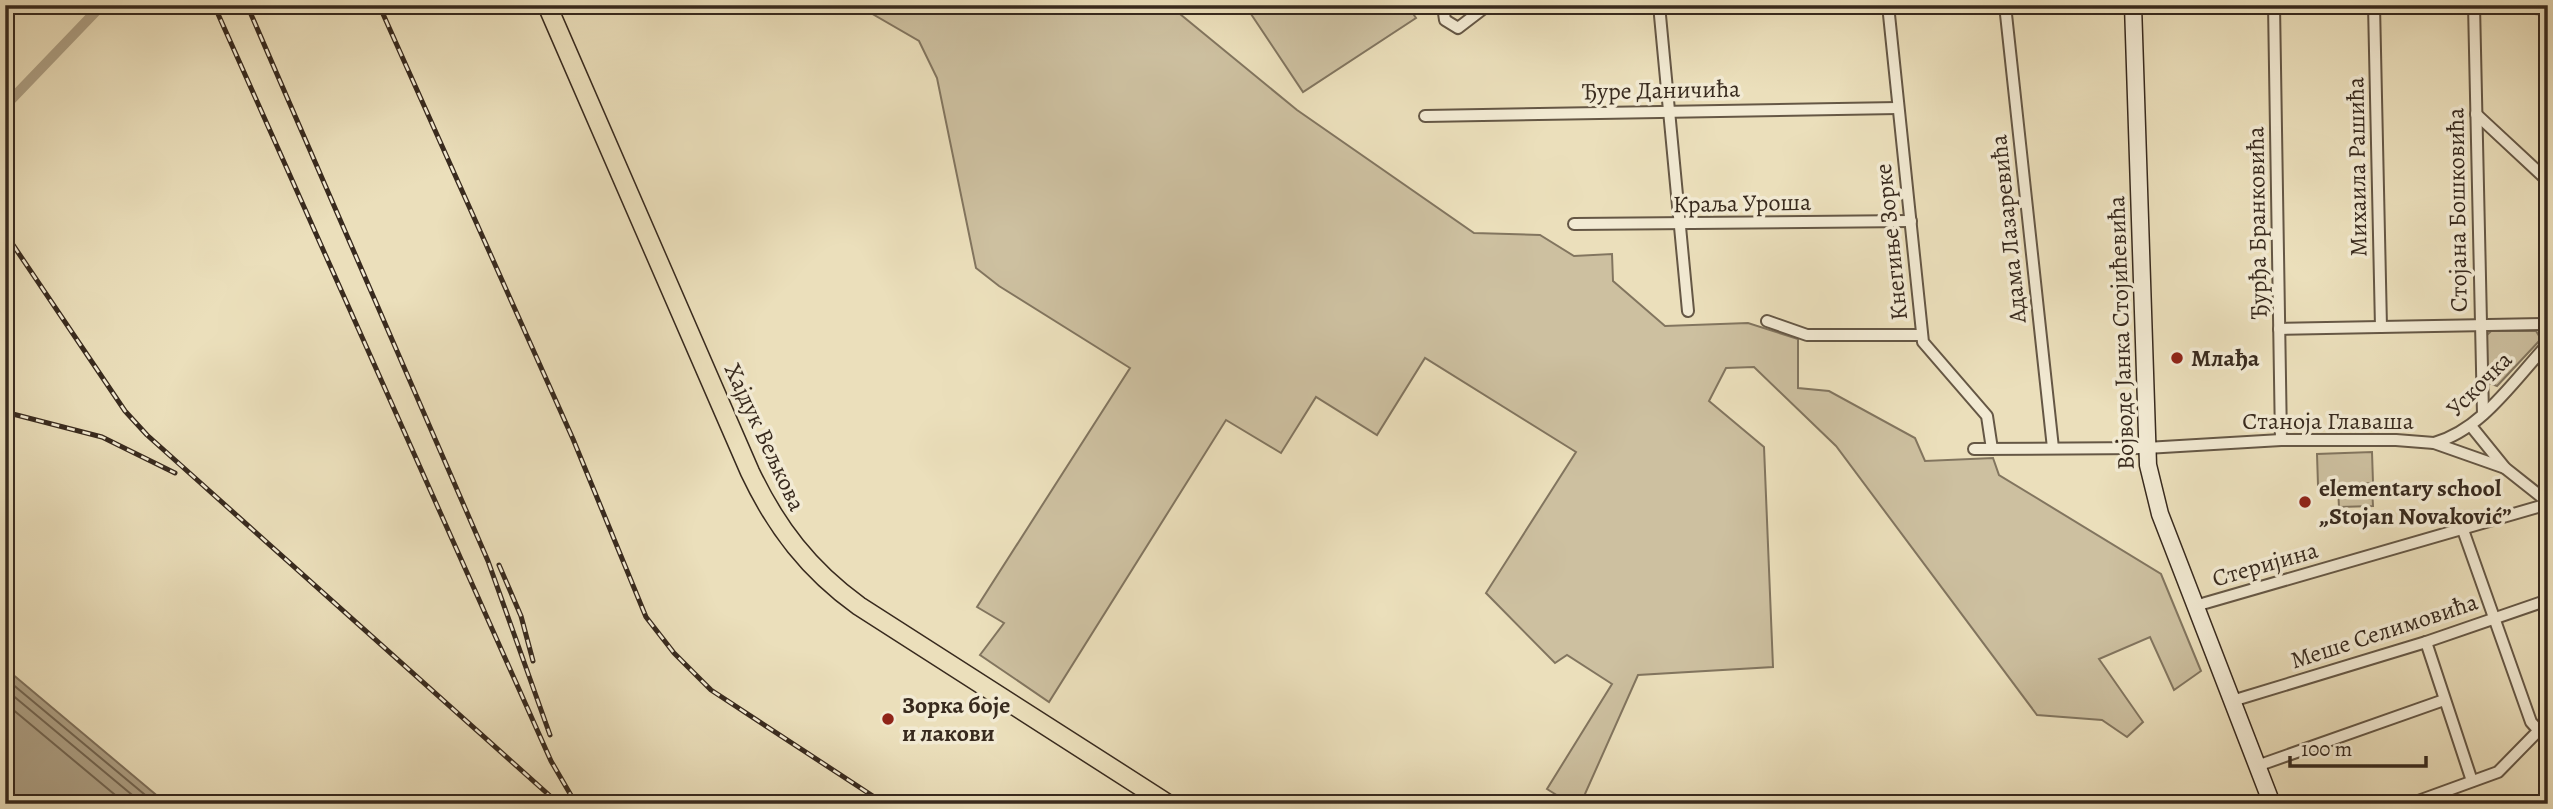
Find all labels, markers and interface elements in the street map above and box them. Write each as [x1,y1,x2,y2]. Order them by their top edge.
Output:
street label: Ђуре Даничића [1582,73,1740,107]
street label: Михаила Рашића [2339,77,2375,257]
street label: Стојана Бошковића [2439,108,2475,312]
street label: Ђурђа Бранковића [2239,126,2275,320]
street label: Адама Лазаревића [1982,133,2034,326]
street label: Кнегиње Зорке [1867,162,1915,322]
street label: Краља Уроша [1673,186,1811,220]
street label: Војводе Јанка Стојићевића [2100,195,2142,471]
place label: Млађа [2191,342,2260,374]
street label: Ускочка [2439,344,2519,424]
marker: Млађа [2169,350,2185,366]
street label: Хајдук Вељкова [717,358,813,516]
street label: Станоја Главаша [2242,405,2414,437]
place label: elementary school „Stojan Novaković” [2319,472,2512,532]
marker: elementary school „Stojan Novaković” [2297,494,2313,510]
street label: Стеријина [2208,534,2322,594]
street label: Меше Селимовића [2286,586,2482,676]
place label: Зорка боје и лакови [902,689,1010,749]
marker: Зорка боје и лакови [880,711,896,727]
scale bar [2290,725,2427,769]
text: 100 m [2301,735,2352,763]

